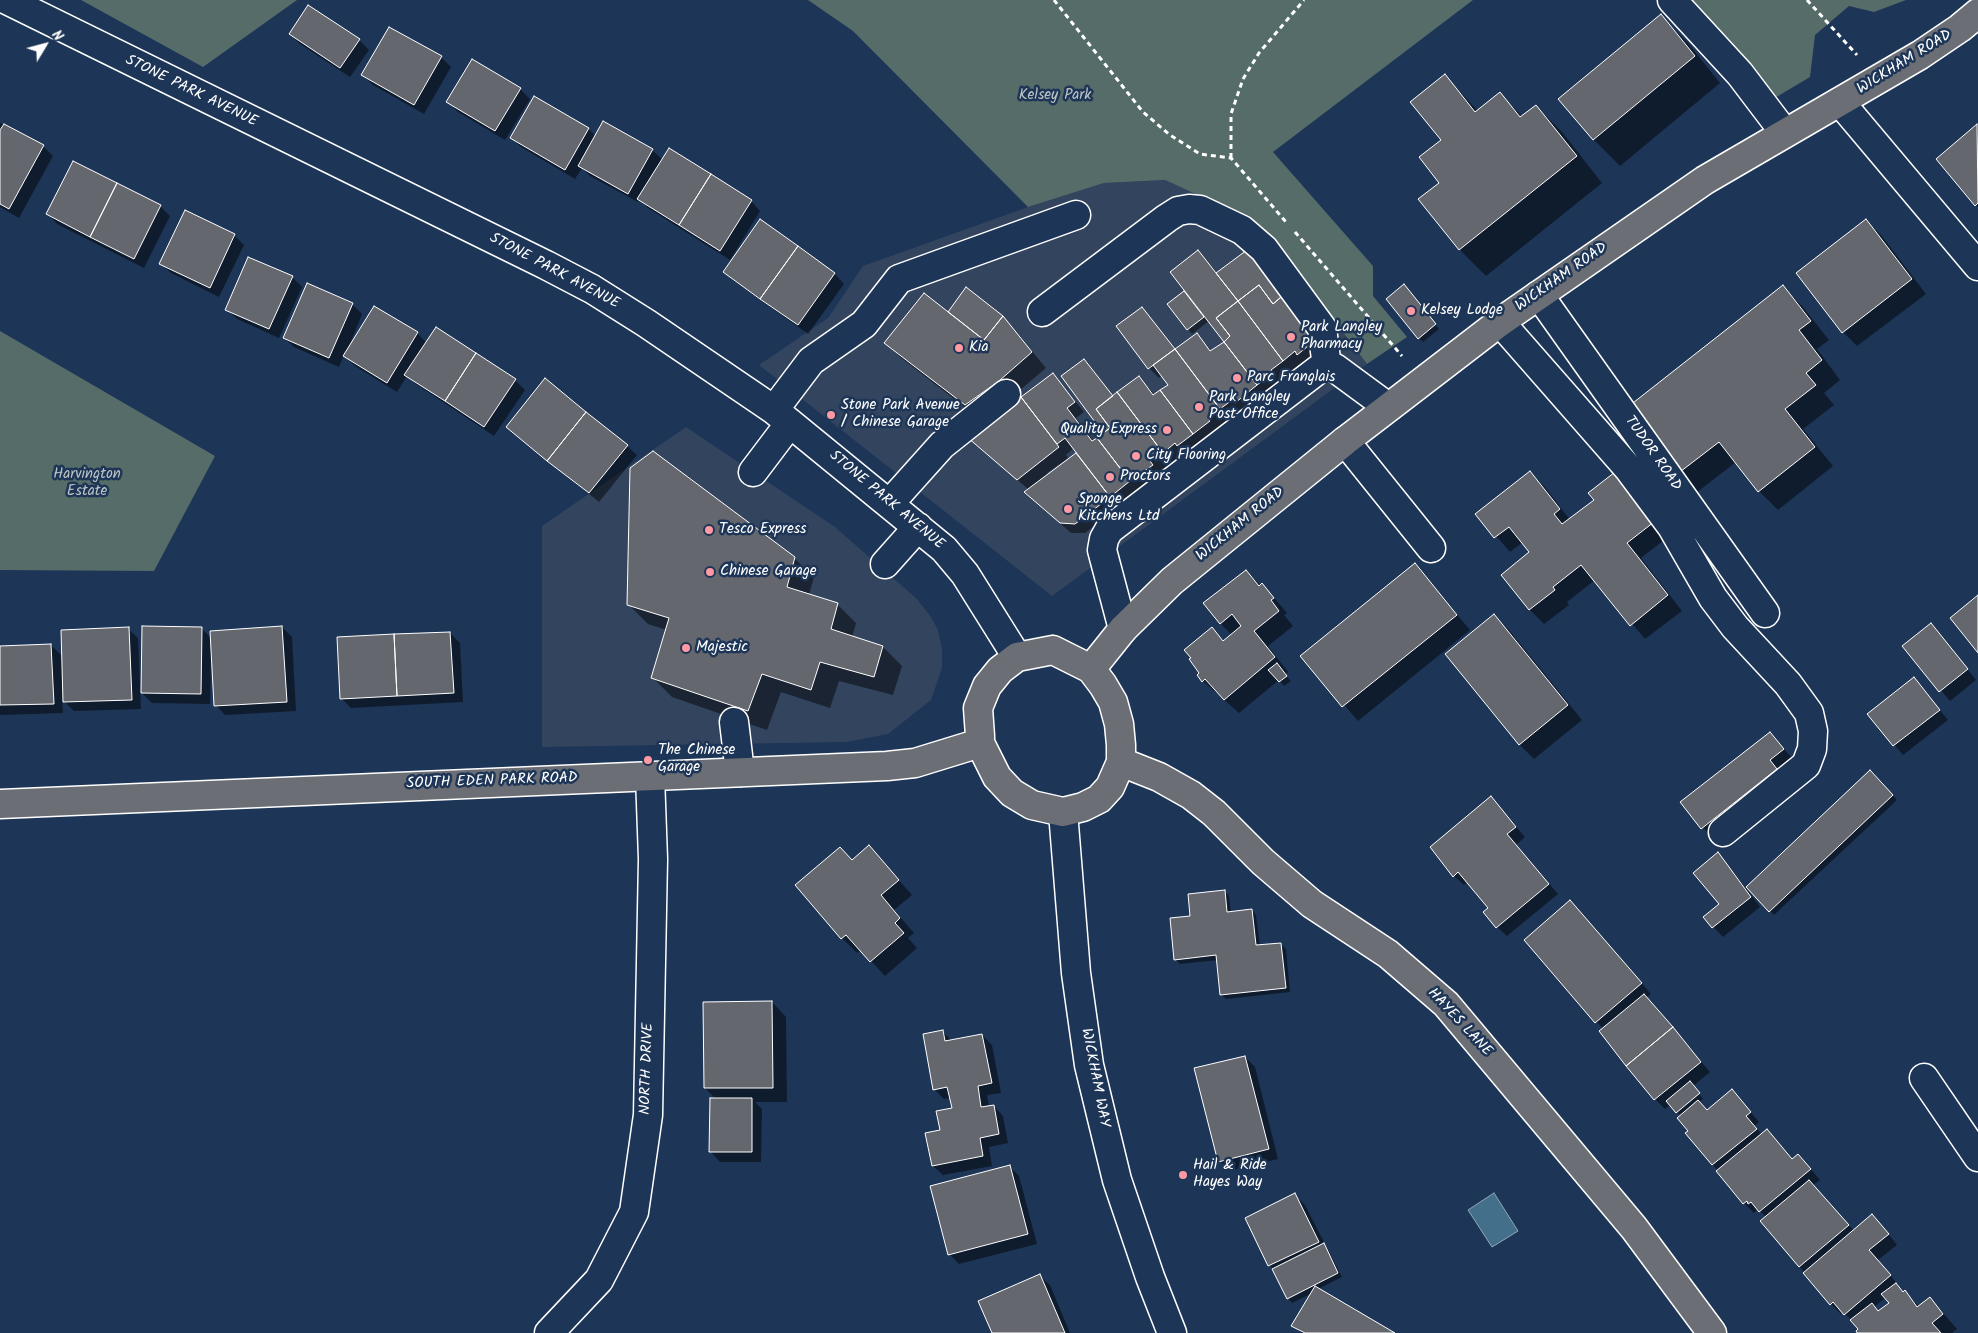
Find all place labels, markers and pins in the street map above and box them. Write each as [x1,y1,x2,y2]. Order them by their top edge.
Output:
place label: Kelsey Lodge [1421,302,1503,320]
marker: Kelsey Lodge [1405,305,1417,317]
place label: Park Langley Pharmacy [1301,319,1382,354]
marker: Park Langley Pharmacy [1285,331,1297,343]
place label: Kia [969,339,988,357]
marker: Kia [953,342,965,354]
place label: Parc Franglais [1247,369,1335,387]
marker: Parc Franglais [1231,372,1243,384]
place label: Park Langley Post Office [1209,389,1290,424]
place label: Stone Park Avenue / Chinese Garage [841,397,960,432]
marker: Park Langley Post Office [1193,401,1205,413]
marker: Stone Park Avenue / Chinese Garage [825,409,837,421]
place label: Quality Express [1060,421,1157,439]
marker: Quality Express [1161,424,1173,436]
place label: City Flooring [1146,447,1226,465]
marker: City Flooring [1130,450,1142,462]
place label: Proctors [1120,468,1171,486]
marker: Proctors [1104,471,1116,483]
place label: Sponge Kitchens Ltd [1078,491,1160,526]
marker: Sponge Kitchens Ltd [1062,503,1074,515]
place label: Tesco Express [719,521,806,539]
marker: Tesco Express [703,524,715,536]
place label: Chinese Garage [720,563,817,581]
marker: Chinese Garage [704,566,716,578]
place label: Majestic [696,639,748,657]
marker: Majestic [680,642,692,654]
place label: The Chinese Garage [658,742,735,777]
marker: The Chinese Garage [642,754,654,766]
place label: Hail & Ride Hayes Way [1193,1157,1266,1192]
marker: Hail & Ride Hayes Way [1177,1169,1189,1181]

